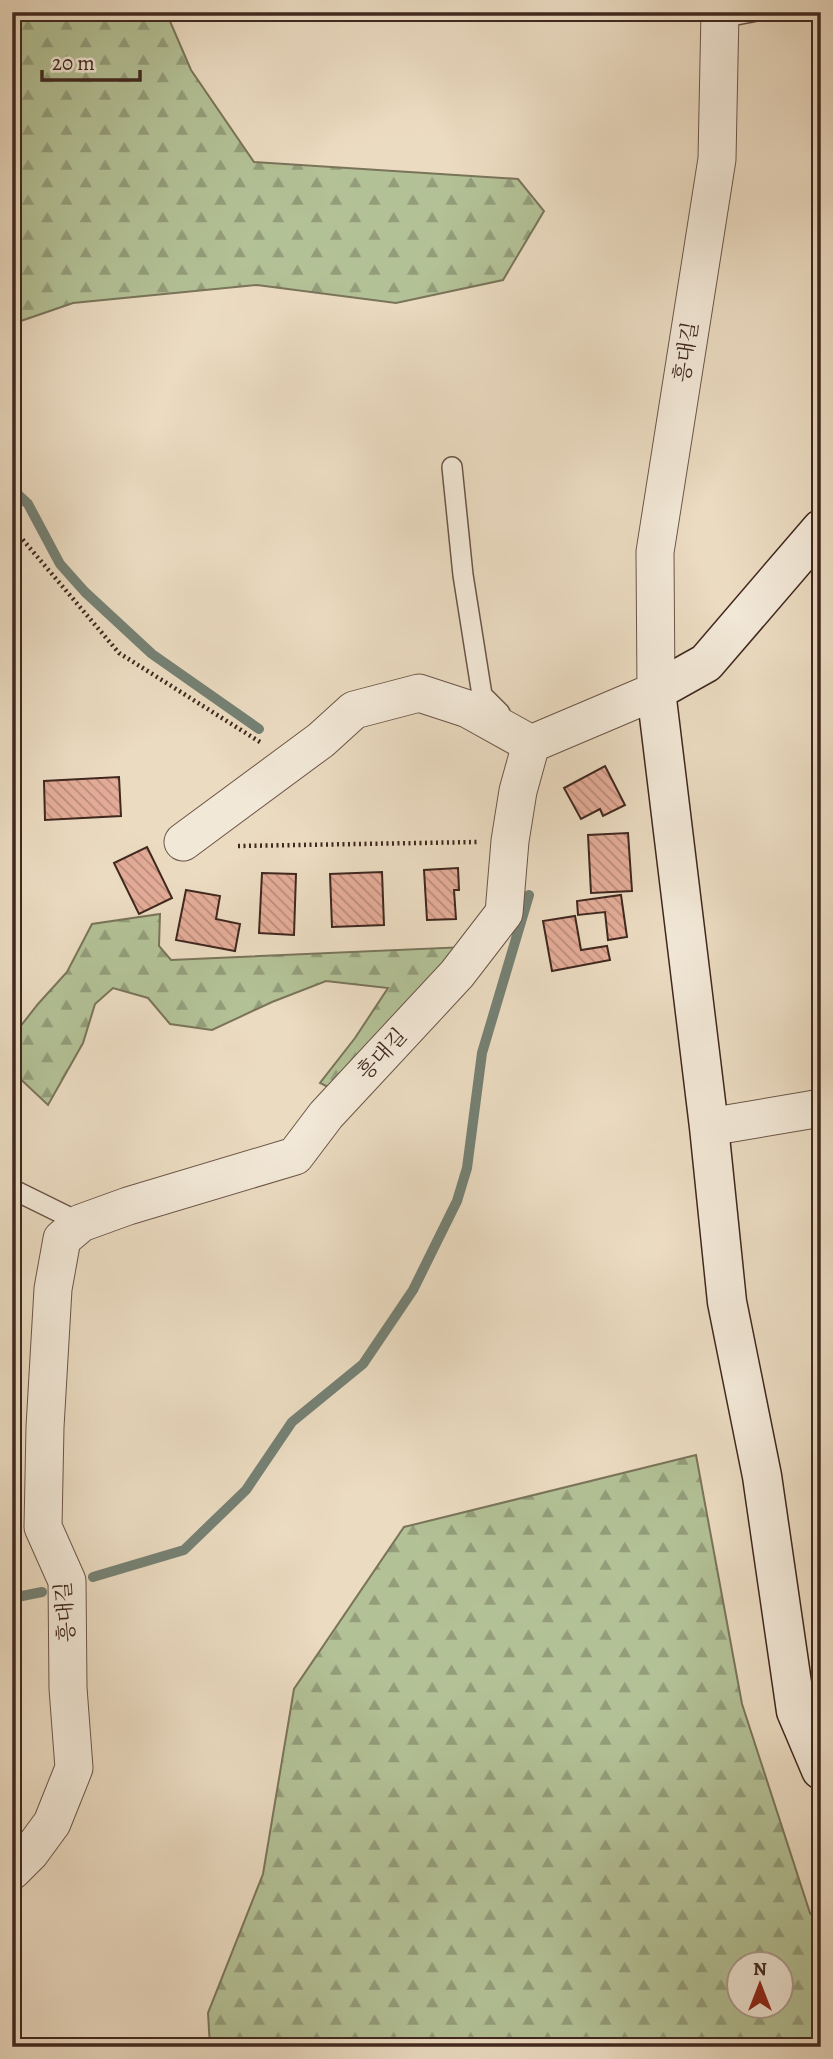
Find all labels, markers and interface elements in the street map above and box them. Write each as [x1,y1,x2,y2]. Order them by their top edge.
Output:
scale bar [42,38,140,82]
text: 20 m [52,49,95,77]
street label: 흥대길 [667,320,705,384]
street label: 흥대길 [351,1022,413,1086]
street label: 흥대길 [49,1581,81,1643]
north arrow [724,1951,794,2021]
text: N [753,1956,767,1982]

